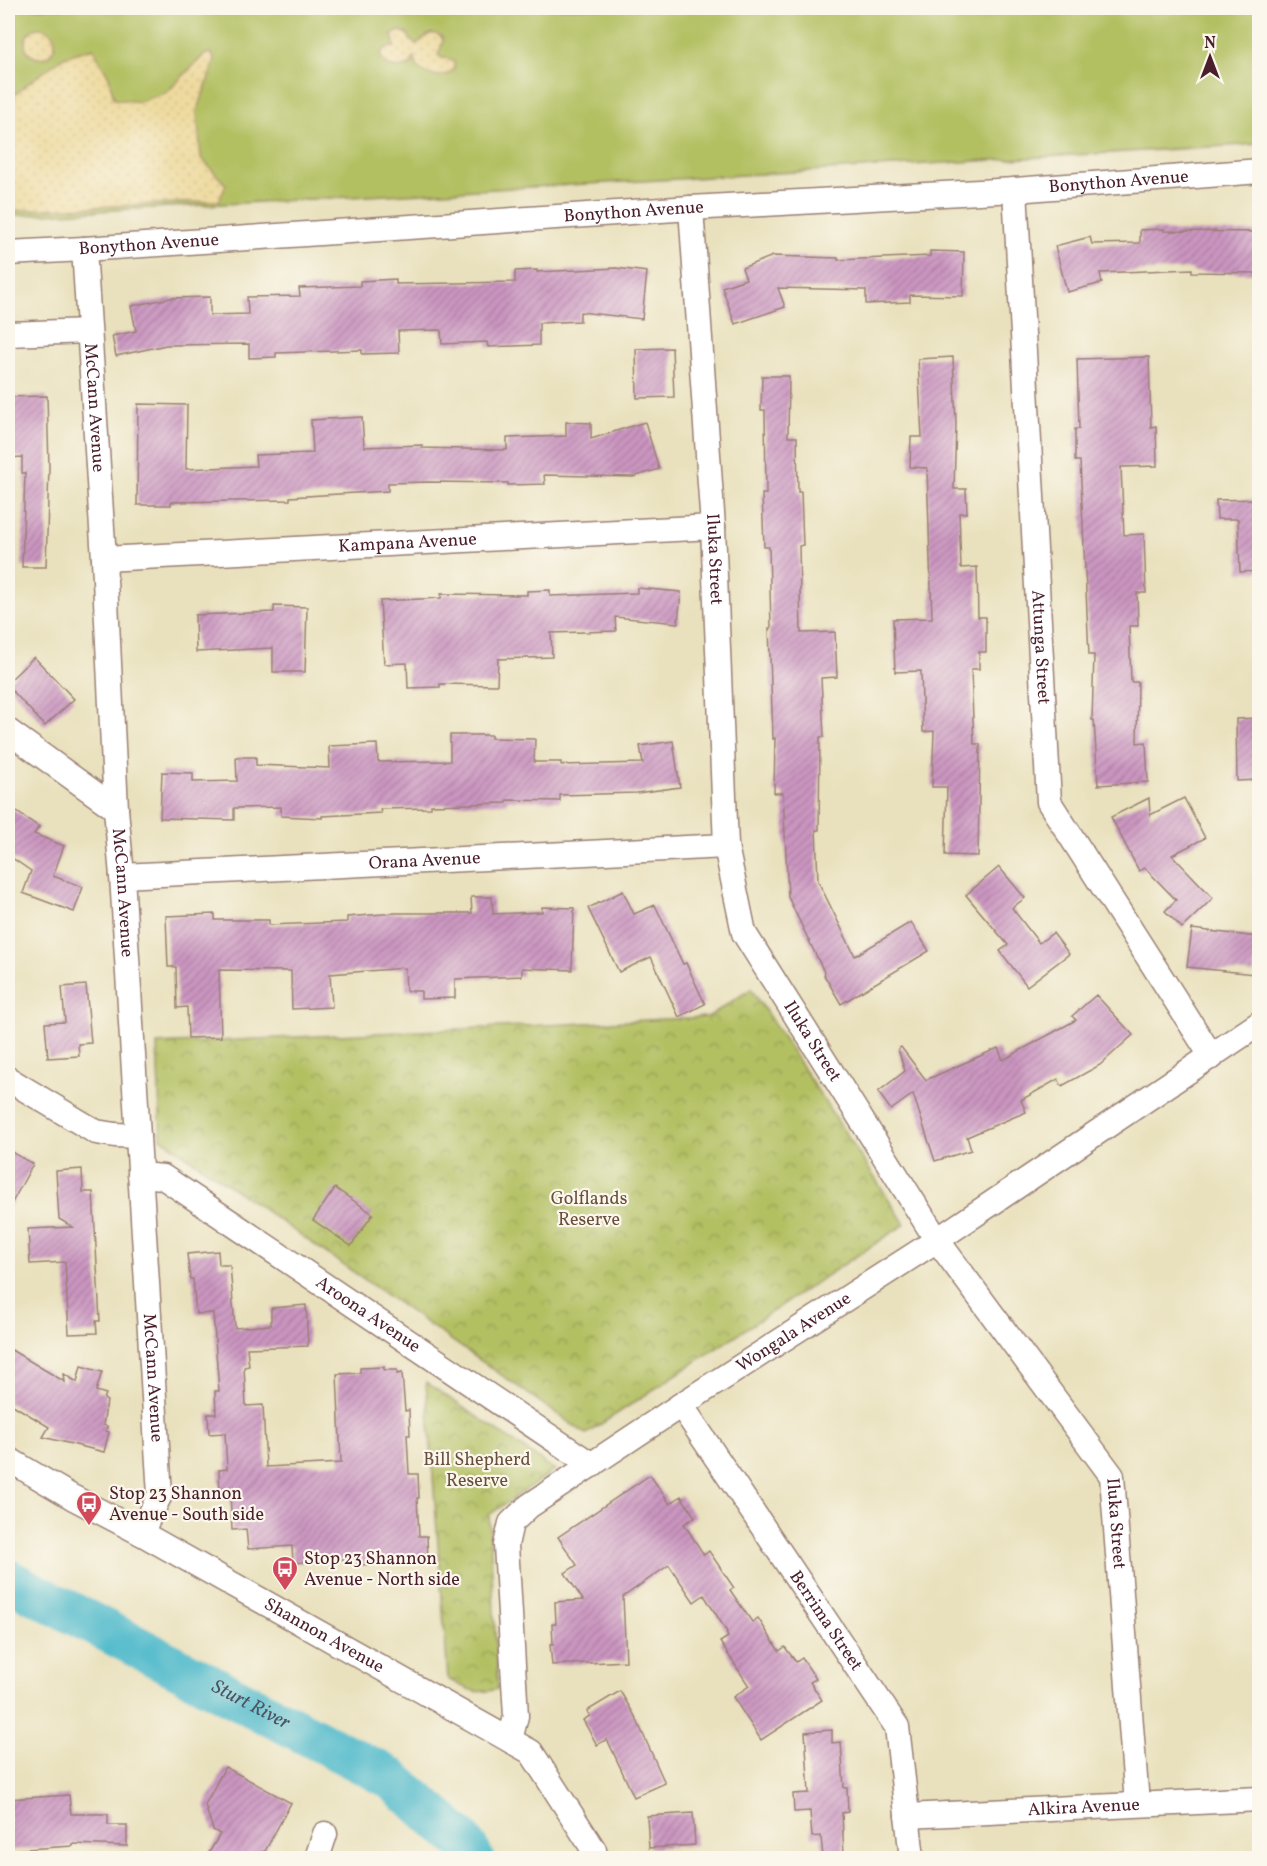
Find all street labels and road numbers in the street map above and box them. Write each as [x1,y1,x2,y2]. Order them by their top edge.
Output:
street label: Bonython Avenue [1048,164,1190,200]
street label: Bonython Avenue [563,195,704,229]
street label: Bonython Avenue [78,227,220,262]
street label: McCann Avenue [78,342,111,473]
street label: Iluka Street [700,513,729,605]
street label: Kampana Avenue [338,527,477,559]
street label: Attunga Street [1025,589,1056,705]
street label: McCann Avenue [105,827,139,958]
street label: Orana Avenue [368,846,481,876]
street label: Iluka Street [777,996,847,1087]
street label: Aroona Avenue [311,1270,425,1359]
street label: Wongala Avenue [732,1286,856,1379]
street label: McCann Avenue [136,1313,169,1443]
street label: Iluka Street [1100,1477,1132,1570]
street label: Berrima Street [783,1566,869,1676]
street label: Shannon Avenue [259,1592,388,1679]
street label: Alkira Avenue [1027,1792,1141,1823]

